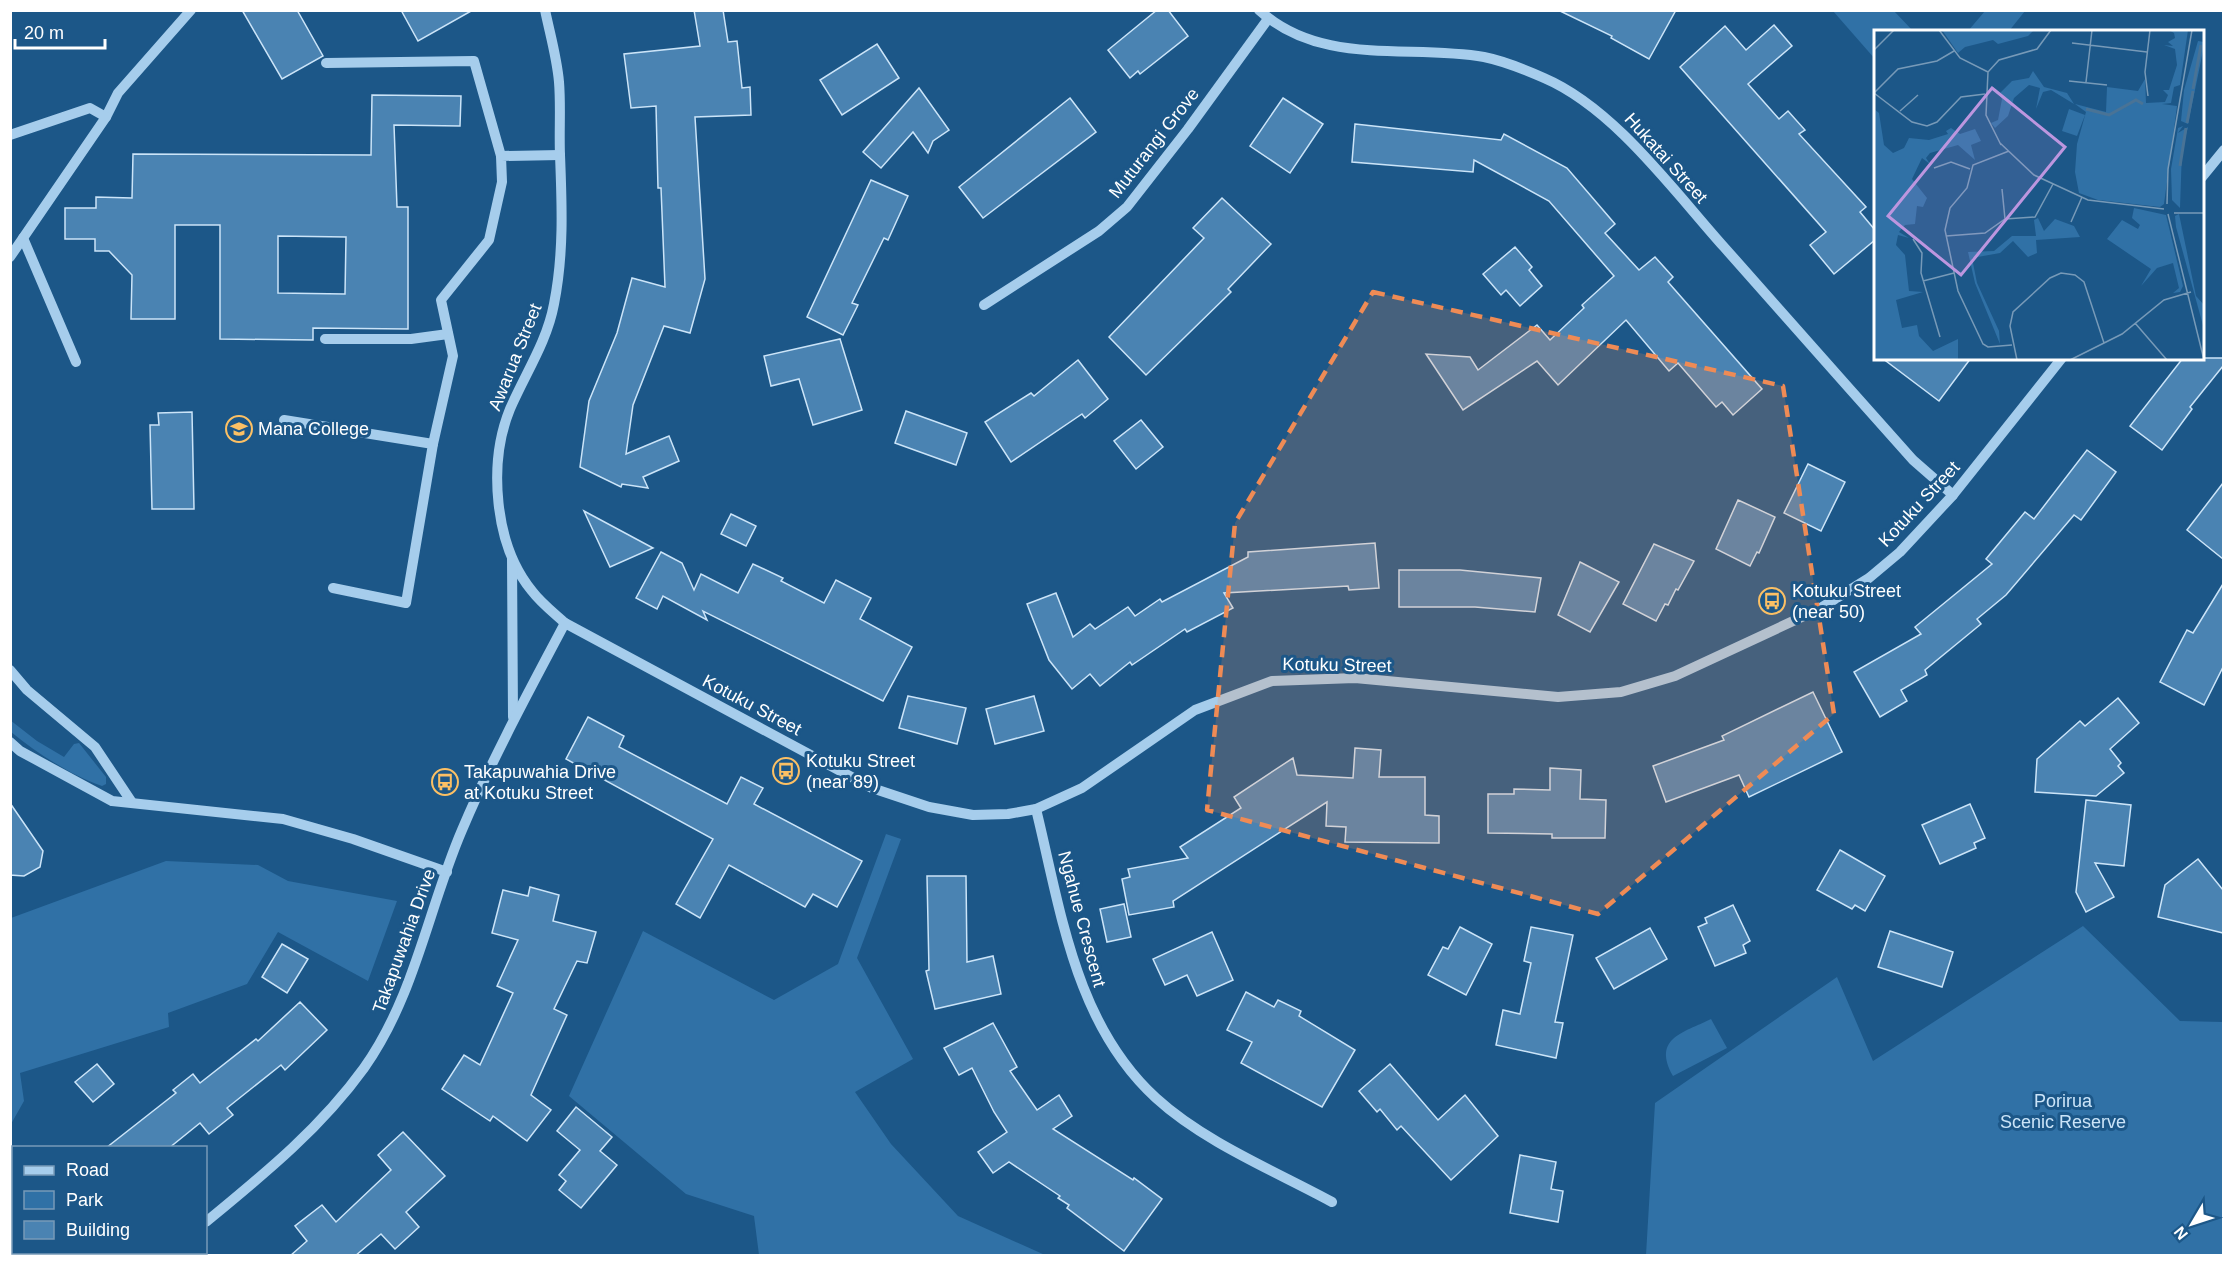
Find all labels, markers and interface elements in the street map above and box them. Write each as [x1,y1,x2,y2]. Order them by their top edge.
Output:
scale bar [15,12,105,50]
text: 20 m [24,23,64,43]
inset map [1874,30,2204,360]
street label: Muturangi Grove [1105,84,1203,202]
street label: Hukatai Street [1620,109,1712,207]
street label: Awarua Street [484,301,546,413]
school or university icon: Mana College [224,414,254,444]
place label: Mana College [258,419,369,439]
street label: Kotuku Street [1874,457,1964,551]
place label: Kotuku Street (near 50) [1792,581,1901,622]
bus stop icon: Kotuku Street (near 50) [1757,586,1787,616]
street label: Kotuku Street [1282,654,1392,676]
street label: Kotuku Street [699,671,805,739]
place label: Kotuku Street (near 89) [806,751,915,792]
bus stop icon: Kotuku Street (near 89) [771,756,801,786]
place label: Takapuwahia Drive at Kotuku Street [464,762,616,803]
bus stop icon: Takapuwahia Drive at Kotuku Street [430,767,460,797]
street label: Ngahue Crescent [1054,849,1110,989]
street label: Takapuwahia Drive [369,866,439,1016]
park label: Porirua Scenic Reserve [2000,1091,2126,1132]
legend [12,1146,207,1254]
text: Road [66,1160,109,1180]
text: Park [66,1190,104,1210]
north arrow [2162,1194,2222,1254]
text: Building [66,1220,130,1240]
text: N [2170,1223,2191,1243]

